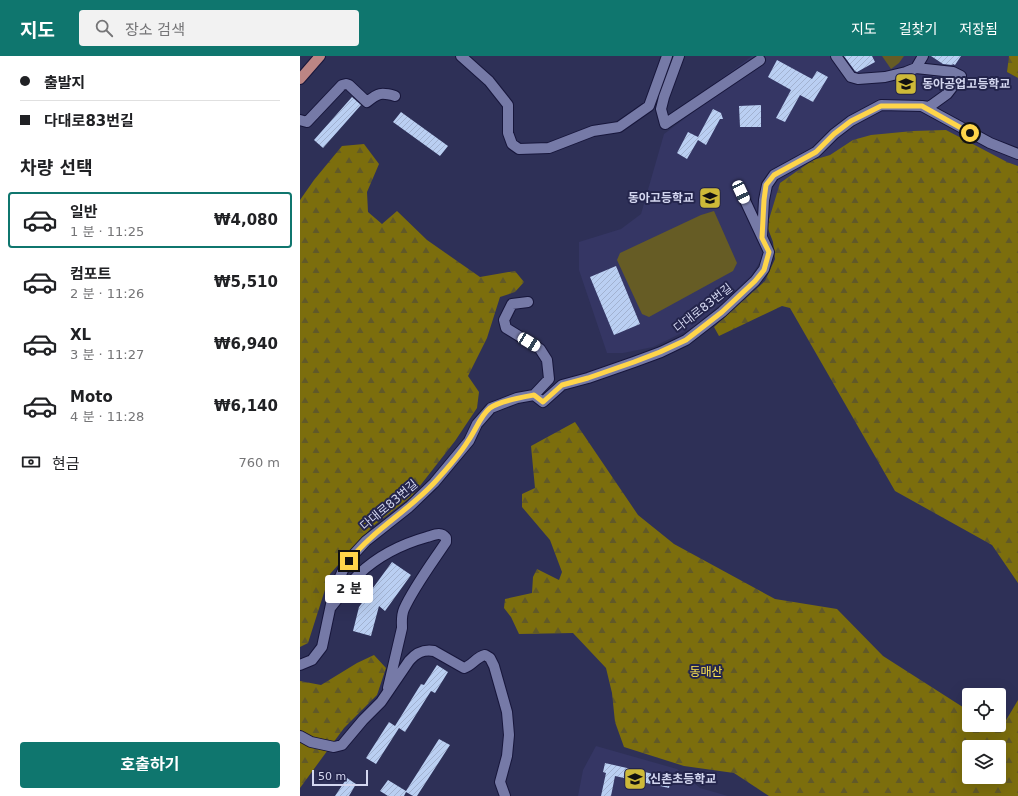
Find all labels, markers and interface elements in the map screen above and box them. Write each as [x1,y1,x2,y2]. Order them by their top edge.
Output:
search box [79,10,359,46]
icon: search [93,17,115,39]
text: 지도 [20,19,55,41]
text: 장소 검색 [125,21,185,39]
text: 지도 [851,21,877,37]
text: 길찾기 [899,21,937,37]
text: 저장됨 [959,21,998,37]
school or university icon: 동아공업고등학교 [893,71,919,97]
text: 출발지 [44,74,85,92]
place label: 동아공업고등학교 [922,77,1010,91]
text: 다대로83번길 [44,112,134,130]
route start [961,124,979,142]
text: 차량 선택 [20,157,93,178]
car [730,179,752,205]
school or university icon: 동아고등학교 [697,185,723,211]
place label: 동아고등학교 [628,191,694,205]
icon: car [22,202,58,238]
text: 일반 [70,203,98,221]
text: ₩4,080 [214,211,278,229]
text: 1 분 · 11:25 [70,224,144,239]
icon: car [22,264,58,300]
text: 컴포트 [70,265,111,283]
text: ₩5,510 [214,273,278,291]
street label: 다대로83번길 [671,281,735,335]
text: 2 분 · 11:26 [70,286,144,301]
icon: car [22,326,58,362]
text: XL [70,326,91,344]
car [516,331,542,353]
text: ₩6,940 [214,335,278,353]
text: 3 분 · 11:27 [70,347,144,362]
icon: car [22,388,58,424]
text: Moto [70,388,113,406]
text: ₩6,140 [214,397,278,415]
text: 4 분 · 11:28 [70,409,144,424]
icon: cash [20,451,42,473]
text: 현금 [52,455,80,473]
text: 760 m [238,455,280,470]
street label: 다대로83번길 [358,477,420,533]
route end [340,552,358,570]
callout: 2 분 [325,575,373,603]
text: 2 분 [336,581,362,596]
park label: 동매산 [689,665,723,679]
map controls [962,688,1006,784]
button: locate [962,688,1006,732]
button: layers [962,740,1006,784]
button: 호출하기 [20,742,280,788]
school or university icon: 신촌초등학교 [622,766,648,792]
scale bar [312,768,368,787]
text: 50 m [318,770,346,783]
place label: 신촌초등학교 [650,772,716,786]

